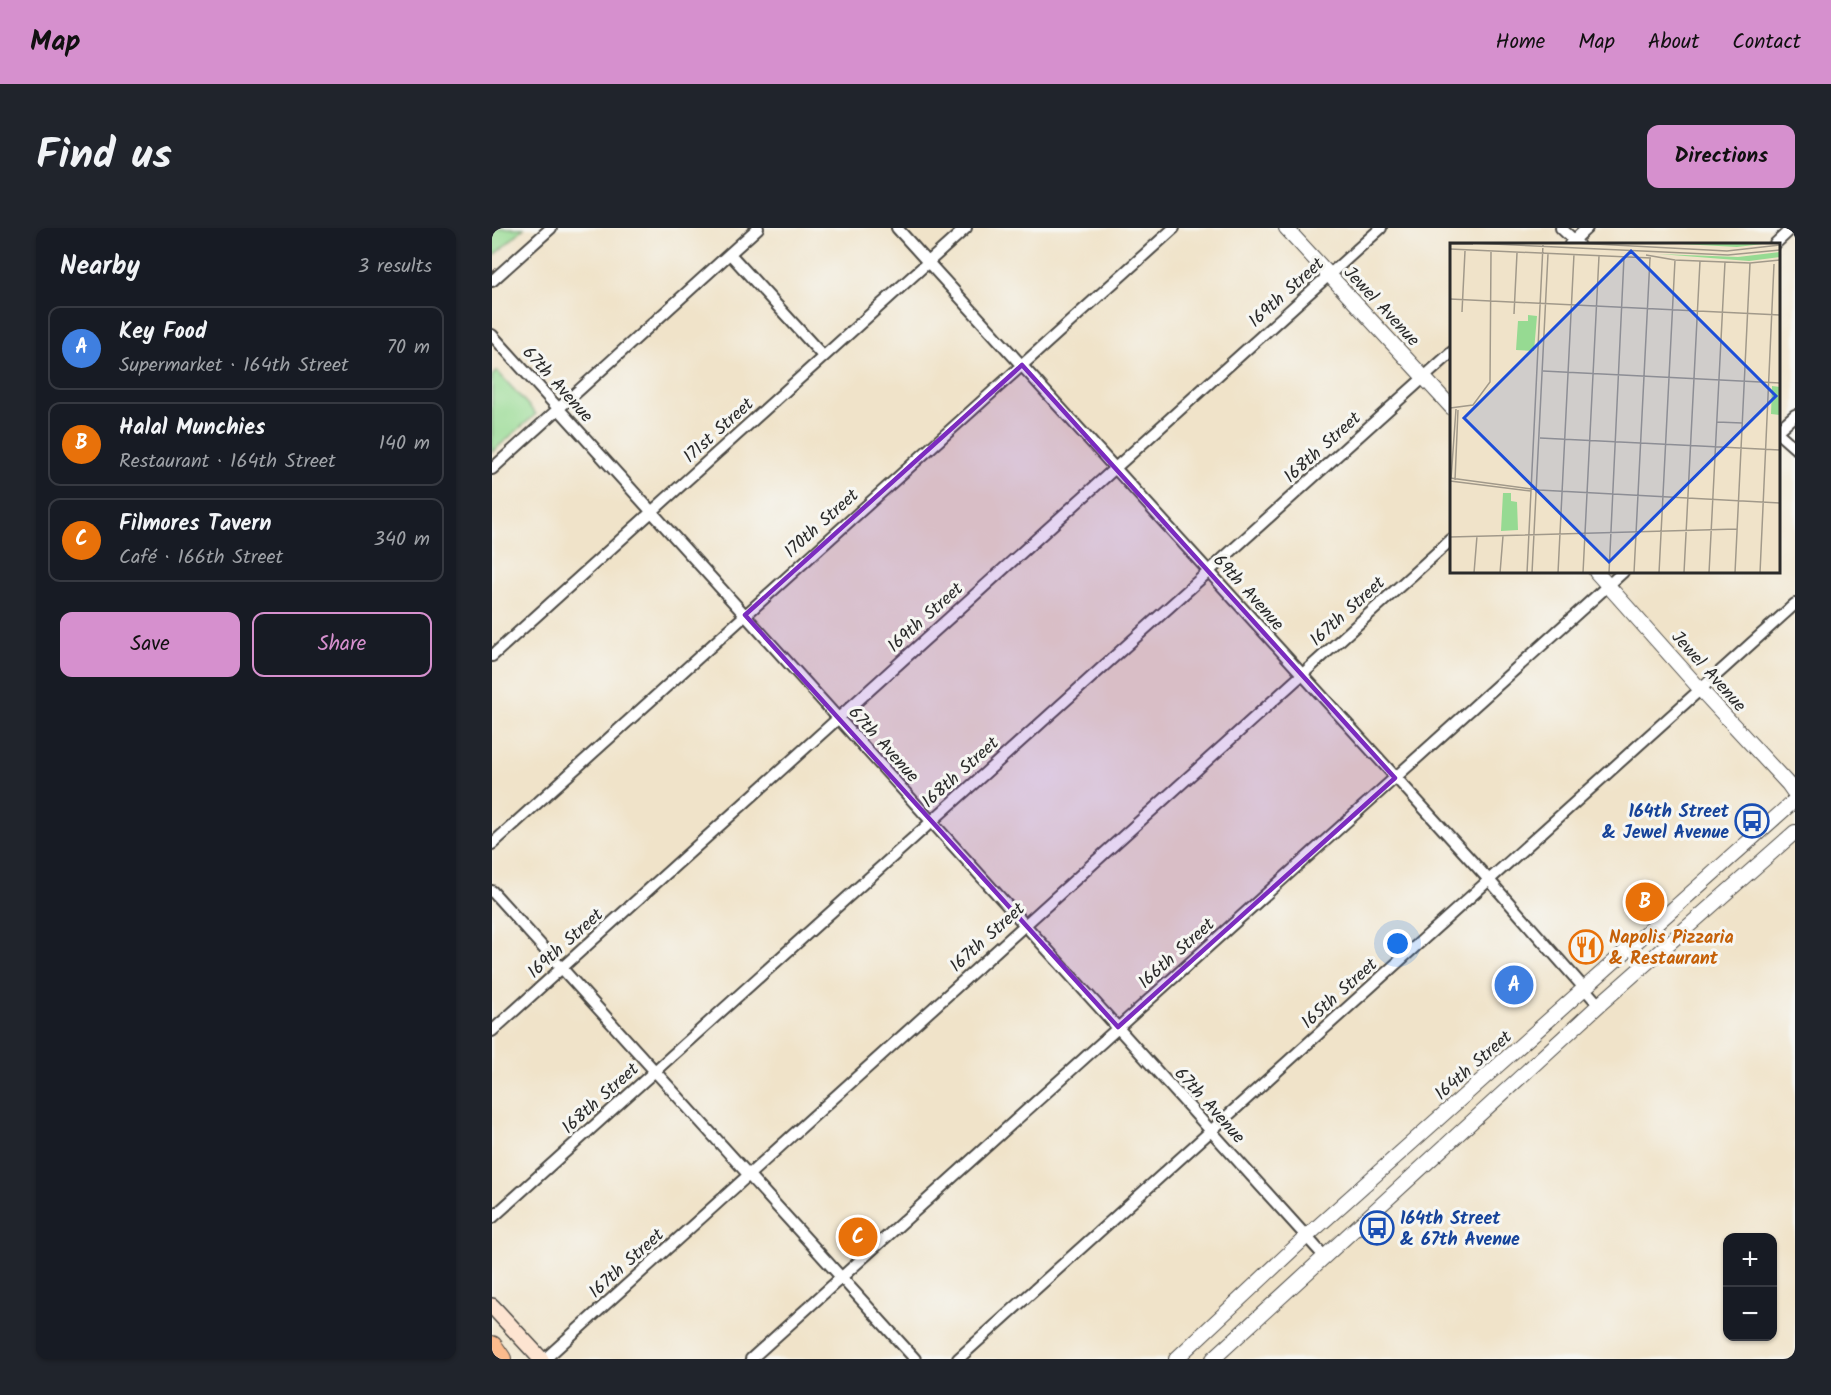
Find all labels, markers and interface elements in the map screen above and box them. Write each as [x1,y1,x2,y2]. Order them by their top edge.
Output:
text: Map [30,20,81,65]
text: Home [1496,26,1545,59]
text: Map [1578,26,1615,59]
text: About [1648,26,1699,59]
text: Contact [1732,26,1801,59]
text: Find us [36,123,172,190]
button: Directions [1647,125,1795,188]
inset map [1450,243,1780,573]
text: Nearby [60,246,140,288]
street label: 169th Street [1242,250,1332,335]
text: 3 results [358,251,432,283]
street label: Jewel Avenue [1336,260,1426,354]
text: Key Food [119,315,207,350]
text: A [75,332,88,364]
text: 70 m [387,332,430,364]
street label: 67th Avenue [514,340,599,430]
text: Supermarket · 164th Street [119,350,349,382]
street label: 171st Street [677,391,762,471]
street label: 168th Street [1278,405,1369,491]
text: Halal Munchies [119,411,265,446]
text: B [75,428,88,460]
text: 140 m [379,428,430,460]
text: Restaurant · 164th Street [119,446,336,478]
street label: 170th Street [778,482,867,566]
text: Filmores Tavern [119,507,271,542]
text: C [75,524,88,556]
text: 340 m [374,524,430,556]
text: Café · 166th Street [119,542,283,574]
street label: 69th Avenue [1205,548,1291,638]
street label: 167th Street [1304,569,1393,654]
street label: 169th Street [881,575,971,660]
button: Save [60,612,240,677]
button: Share [252,612,432,677]
street label: Jewel Avenue [1663,625,1753,719]
street label: 67th Avenue [840,700,925,790]
street label: 168th Street [916,730,1007,816]
place label: 164th Street & Jewel Avenue [1602,798,1730,848]
bus stop icon: 164th Street & Jewel Avenue [1734,803,1770,839]
pin: B [1626,880,1664,924]
street label: 167th Street [944,895,1033,980]
street label: 169th Street [521,901,611,986]
street label: 166th Street [1132,911,1223,997]
place label: Napolis Pizzaria & Restaurant [1609,924,1734,974]
your location [1383,929,1412,958]
restaurant icon: Napolis Pizzaria & Restaurant [1568,929,1604,965]
street label: 165th Street [1295,951,1386,1037]
pin: A [1494,962,1534,1008]
street label: 164th Street [1429,1023,1520,1108]
street label: 168th Street [556,1056,647,1142]
street label: 67th Avenue [1166,1061,1251,1151]
place label: 164th Street & 67th Avenue [1400,1205,1520,1255]
bus stop icon: 164th Street & 67th Avenue [1359,1210,1395,1246]
pin: C [838,1214,878,1260]
street label: 167th Street [583,1221,672,1306]
map controls [1723,1233,1777,1341]
button: + [1723,1233,1777,1287]
button: − [1723,1287,1777,1341]

